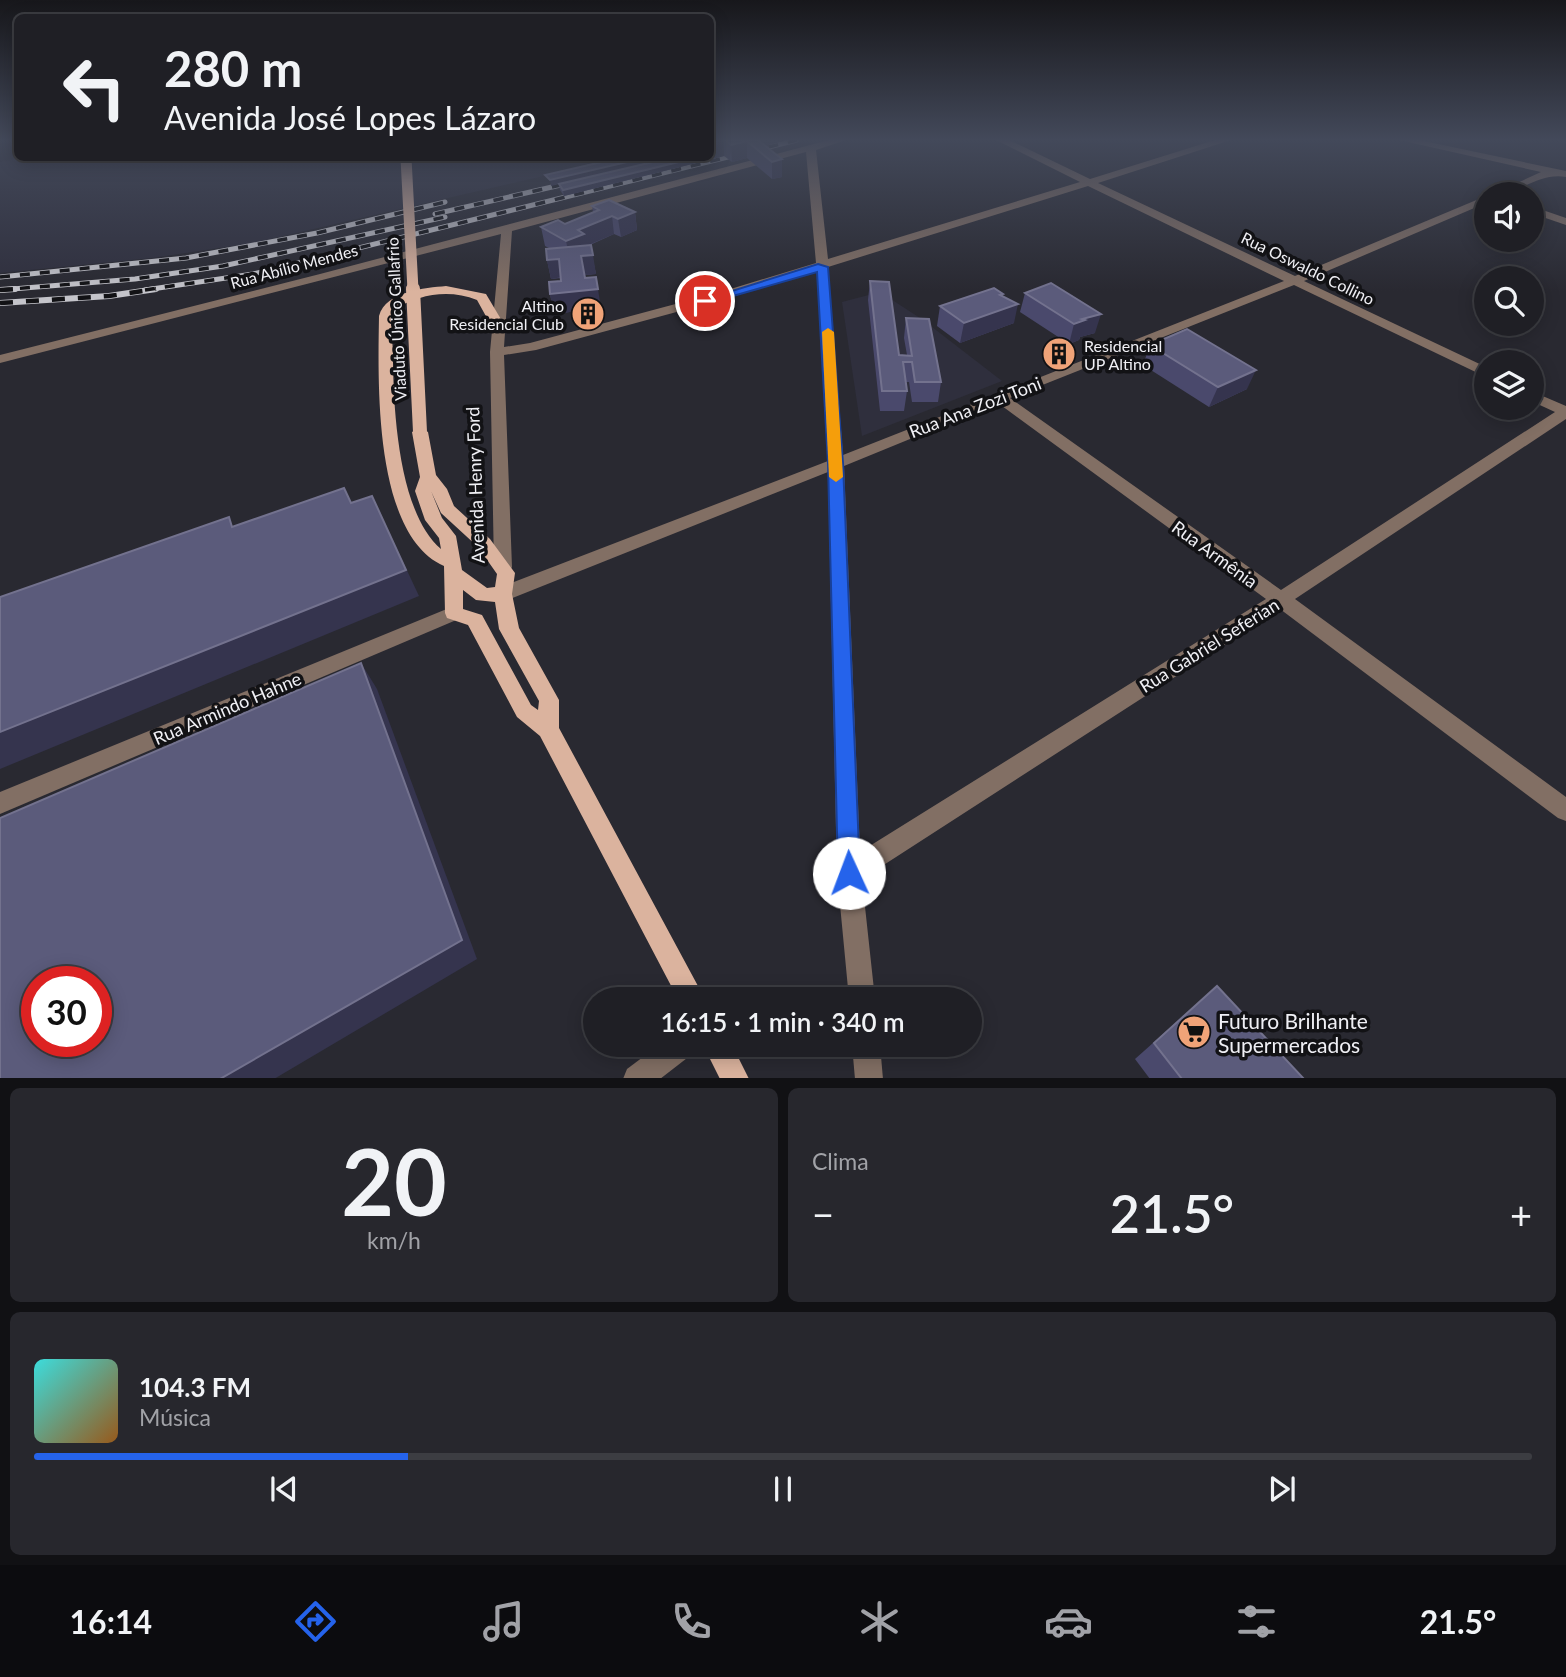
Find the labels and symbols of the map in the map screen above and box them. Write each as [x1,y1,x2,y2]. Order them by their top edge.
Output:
street label: Rua Oswaldo Collino [1238,228,1378,308]
street label: Viaduto Único Gallafrio [382,237,410,401]
street label: Rua Abílio Mendes [228,240,360,292]
pin [675,271,735,331]
building icon: Altino Residencial Club [569,295,607,333]
place label: Altino Residencial Club [449,296,564,333]
building icon: Residencial UP Altino [1040,335,1078,373]
place label: Residencial UP Altino [1084,336,1162,373]
street label: Rua Ana Zozi Toni [906,372,1044,442]
street label: Avenida Henry Ford [461,406,489,564]
street label: Rua Armênia [1168,516,1262,592]
street label: Rua Gabriel Seferian [1135,593,1283,697]
street label: Rua Armindo Hahne [150,667,304,749]
position arrow [812,836,886,910]
speed limit sign: 30 [21,966,112,1057]
place label: Futuro Brilhante Supermercados [1218,1008,1368,1057]
supermarket icon: Futuro Brilhante Supermercados [1175,1013,1213,1051]

